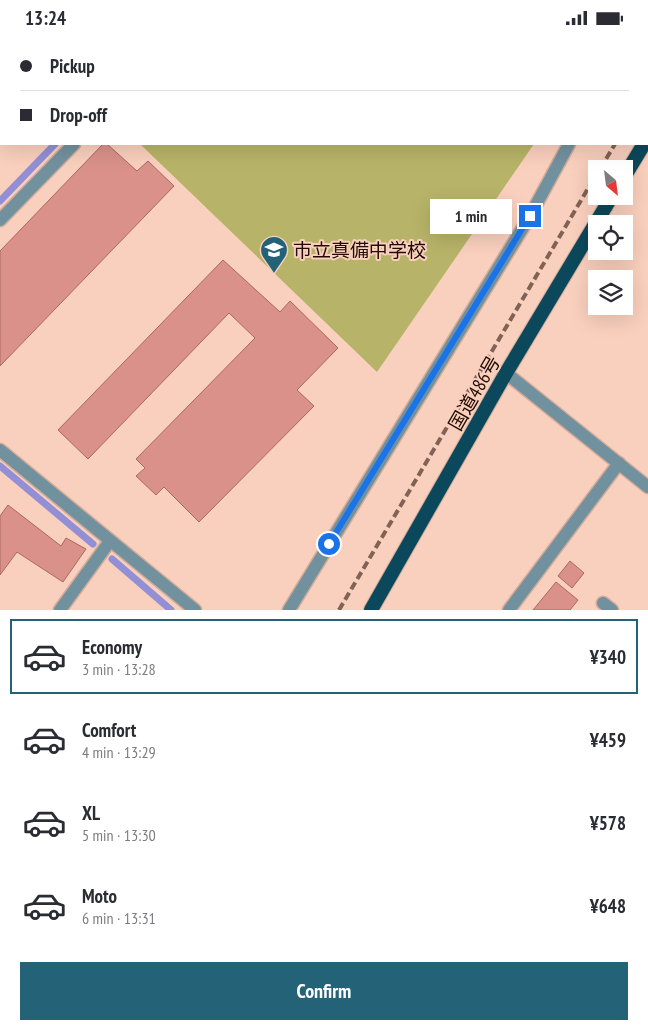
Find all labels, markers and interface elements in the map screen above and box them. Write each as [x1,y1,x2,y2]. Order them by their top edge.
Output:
text: 13:24 [25,6,66,30]
text: Pickup [50,54,95,78]
text: Drop-off [50,103,107,127]
north arrow [588,160,632,205]
map controls [588,160,633,315]
callout: 1 min [430,199,512,233]
route end [519,205,541,227]
text: 1 min [455,206,487,226]
button: locate [588,215,633,260]
school or university icon: 市立真備中学校 [259,235,289,274]
place label: 市立真備中学校 [293,238,426,262]
button: layers [588,270,633,315]
street label: 国道486号 [443,351,505,435]
route start [318,533,340,555]
icon: car [22,634,67,679]
text: Economy [82,635,142,659]
text: ¥340 [590,645,626,669]
text: 3 min · 13:28 [82,659,156,679]
icon: car [22,717,67,762]
text: Comfort [82,718,136,742]
text: ¥459 [590,728,626,752]
text: 4 min · 13:29 [82,742,156,762]
icon: car [22,800,67,845]
text: XL [82,801,100,825]
text: ¥578 [590,811,626,835]
text: 5 min · 13:30 [82,825,156,845]
icon: car [22,883,67,928]
text: Moto [82,884,117,908]
text: ¥648 [590,894,626,918]
text: 6 min · 13:31 [82,908,156,928]
button: Confirm [20,962,628,1020]

